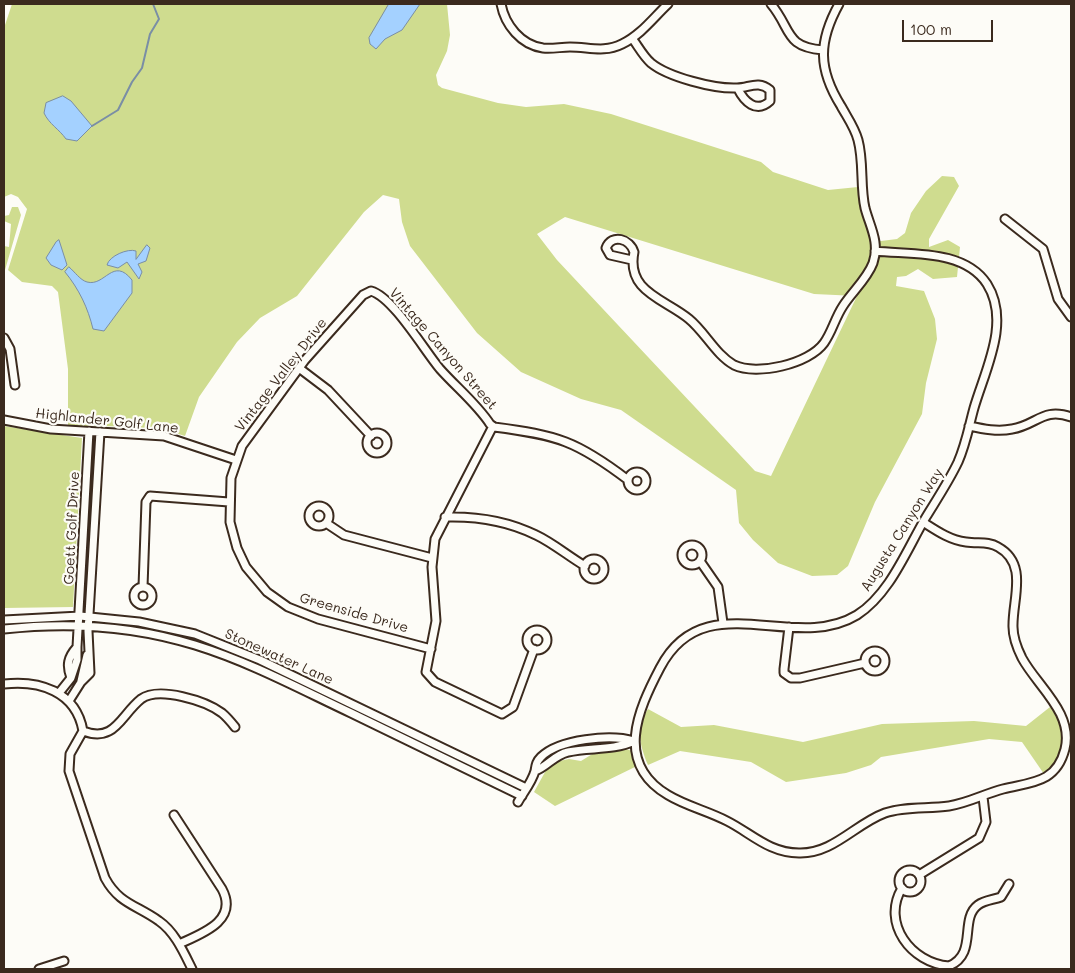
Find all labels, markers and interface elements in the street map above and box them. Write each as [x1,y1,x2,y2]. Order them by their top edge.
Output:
scale bar [905,10,996,42]
text: 100 m [910,19,952,39]
street label: Vintage Canyon Street [385,285,501,413]
street label: Vintage Valley Drive [231,315,331,435]
street label: Highlander Golf Lane [35,405,179,437]
street label: Augusta Canyon Way [857,465,947,595]
street label: Goett Golf Drive [61,471,83,585]
street label: Greenside Drive [298,589,410,637]
street label: Stonewater Lane [222,625,336,689]

